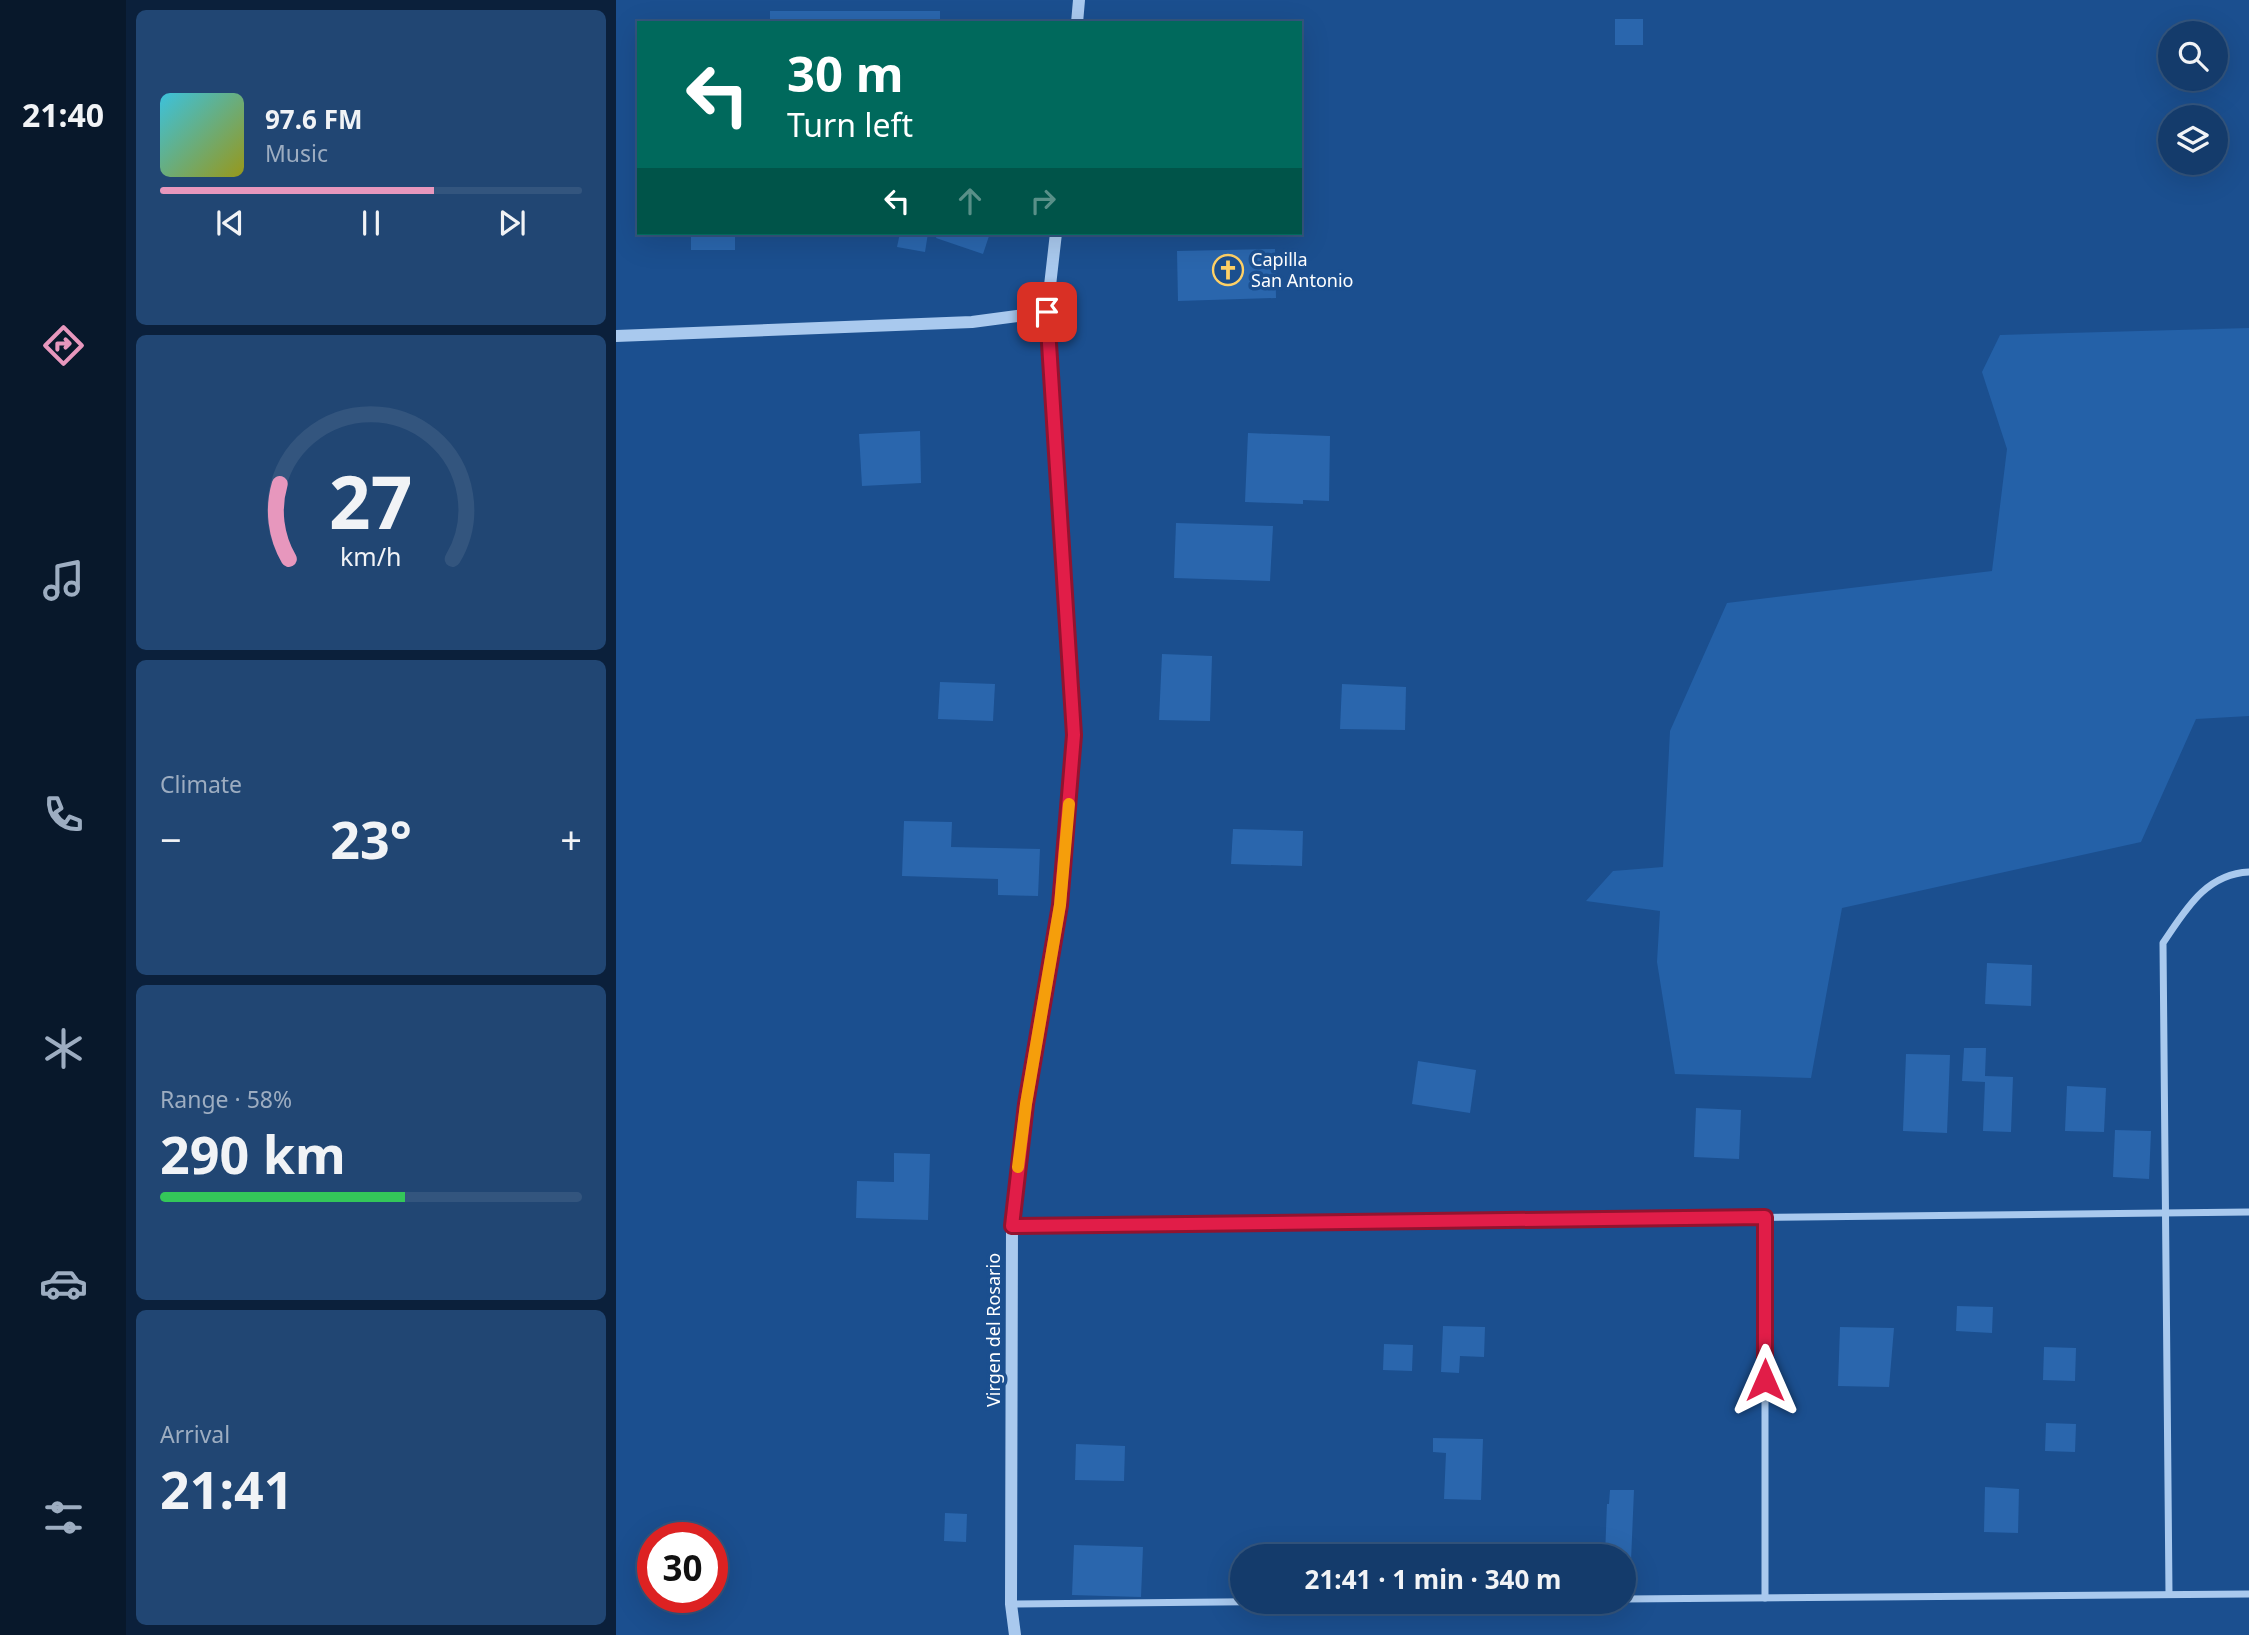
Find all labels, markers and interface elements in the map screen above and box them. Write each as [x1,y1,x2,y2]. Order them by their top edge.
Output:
map controls [2158,21,2228,175]
button: search [2158,21,2228,91]
text: 30 m [787,40,904,106]
icon: left [672,49,763,140]
text: 21:40 [22,93,104,136]
text: 97.6 FM [265,101,362,137]
text: Turn left [787,103,913,146]
button: layers [2158,105,2228,175]
text: Music [265,137,328,169]
icon: left [878,182,916,220]
icon: ahead [951,182,989,220]
icon: right [1024,182,1062,220]
icon: previous [211,204,249,242]
icon: pause [352,204,390,242]
icon: next [493,204,531,242]
place label: Capilla San Antonio [1251,247,1353,292]
church icon: Capilla San Antonio [1211,253,1245,287]
pin [1017,282,1077,342]
icon: arrive [1028,293,1066,331]
icon: directions [39,321,88,370]
text: 27 [329,451,413,550]
text: km/h [340,538,402,572]
icon: music [39,556,88,605]
text: Climate [160,768,242,800]
icon: phone [39,790,88,839]
text: 23° [330,803,412,874]
text: − [160,813,182,865]
text: + [560,813,582,865]
icon: climate [39,1024,88,1073]
text: Range · 58% [160,1083,292,1115]
text: 290 km [160,1118,346,1189]
street label: Virgen del Rosario [981,1253,1005,1407]
icon: car [39,1259,88,1308]
position arrow [1728,1343,1802,1417]
text: Arrival [160,1418,230,1450]
text: 21:41 [160,1453,294,1524]
icon: filters [39,1493,88,1542]
speed limit sign: 30 [637,1522,728,1613]
text: 21:41 · 1 min · 340 m [1305,1561,1561,1597]

